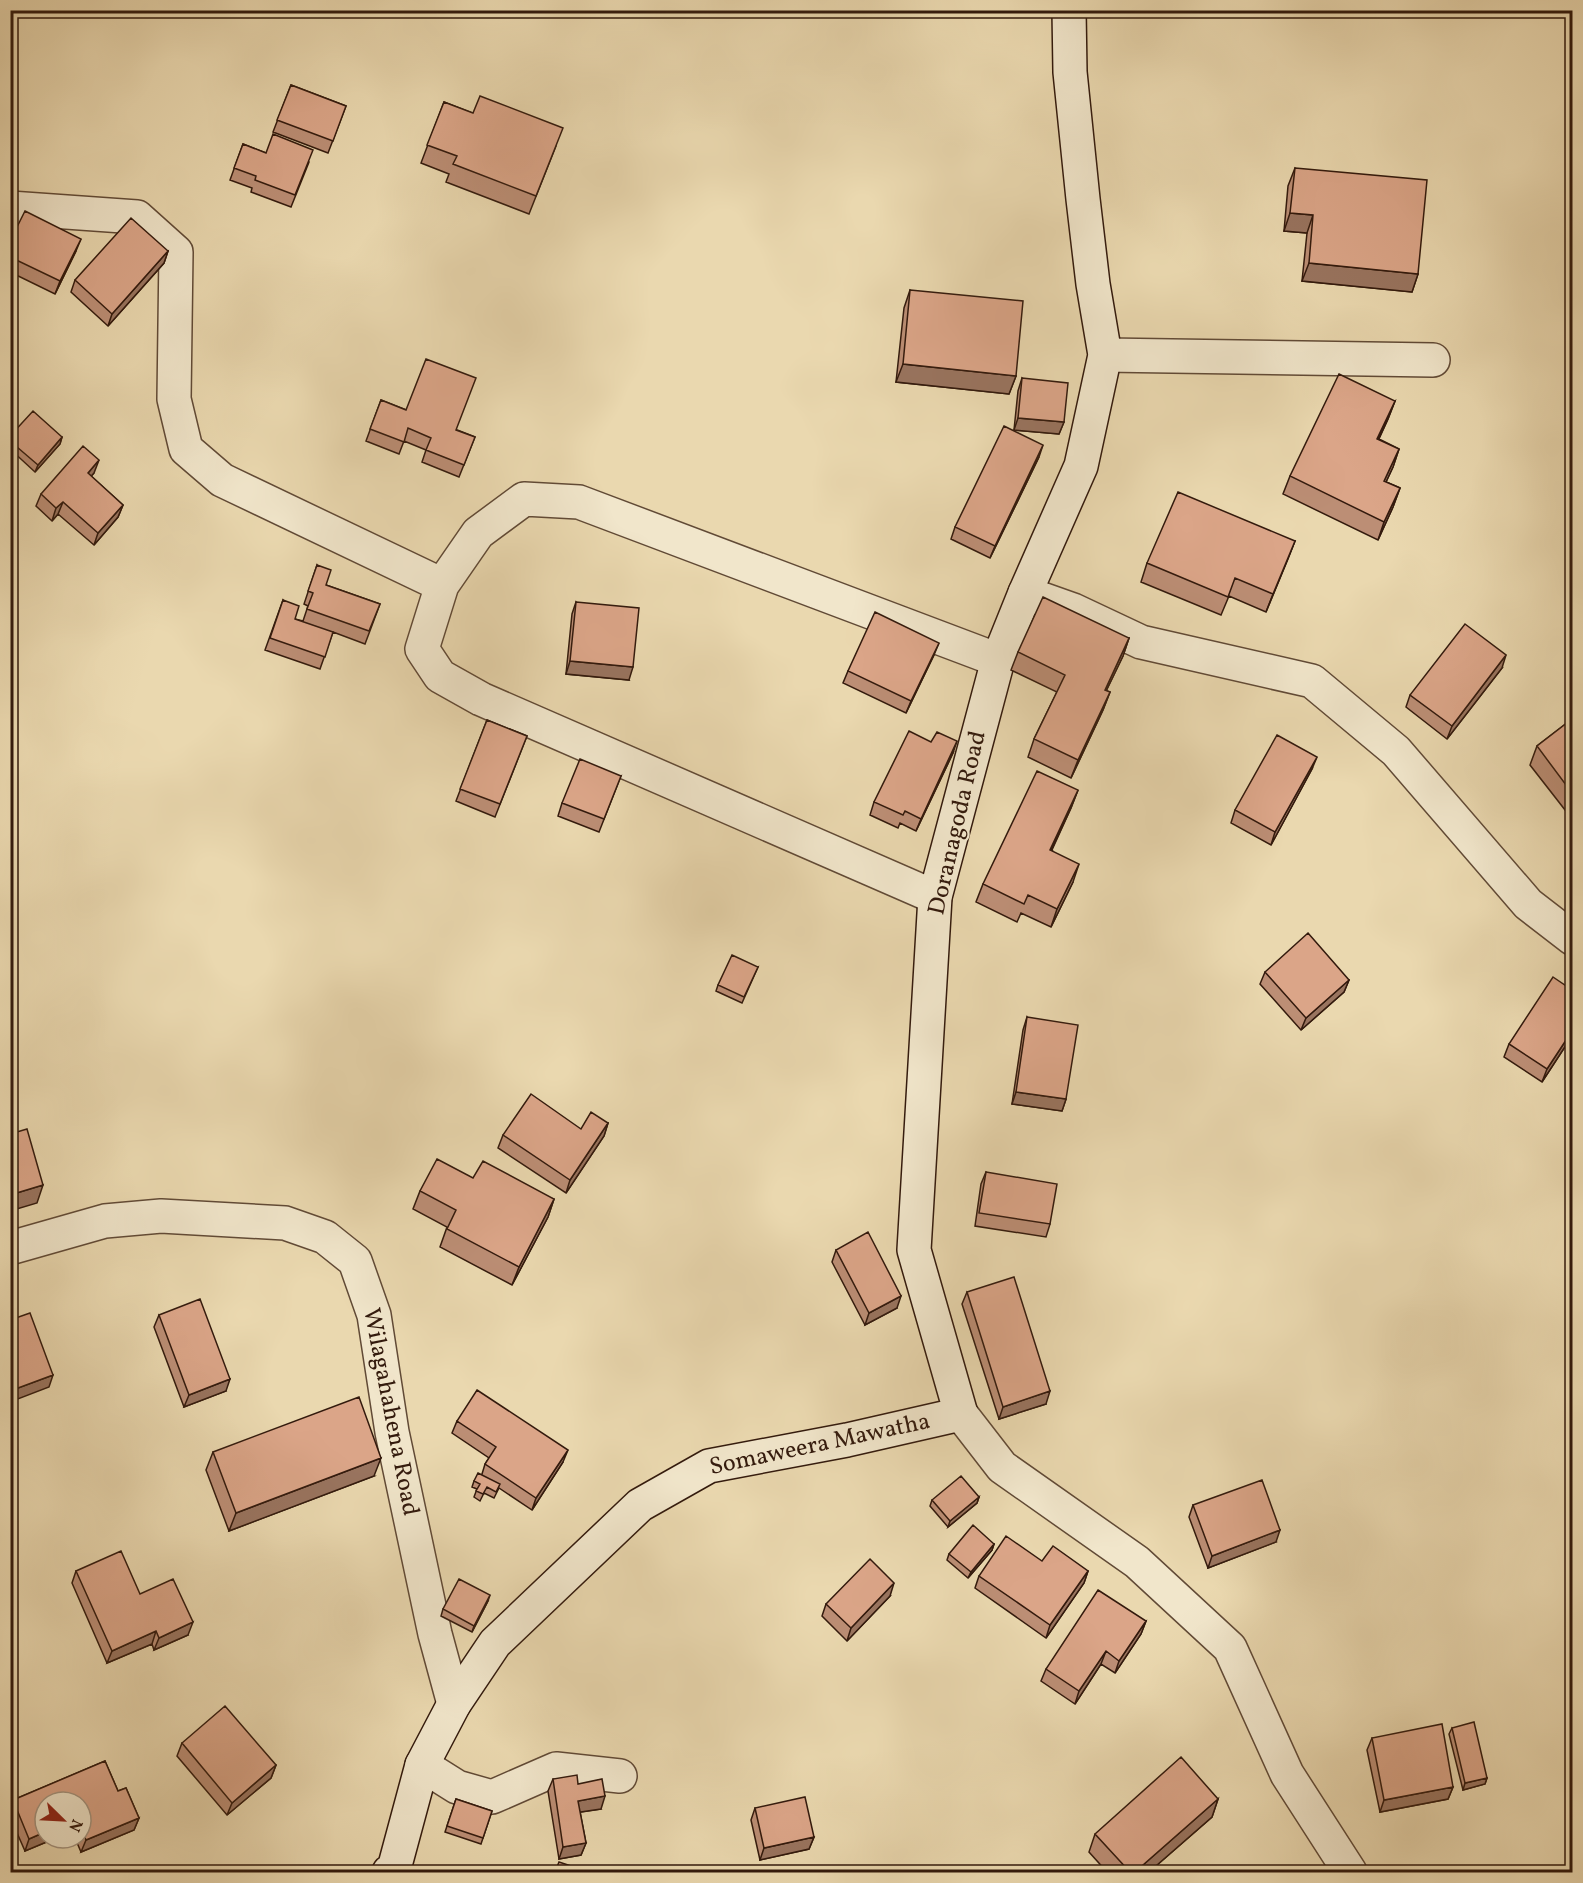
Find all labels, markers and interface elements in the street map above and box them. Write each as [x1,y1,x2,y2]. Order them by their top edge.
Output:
street label: Doranagoda Road [920,728,996,918]
street label: Wilagahahena Road [353,1305,427,1519]
street label: Somaweera Mawatha [707,1405,933,1485]
north arrow [33,1790,93,1850]
text: N [62,1816,87,1835]

